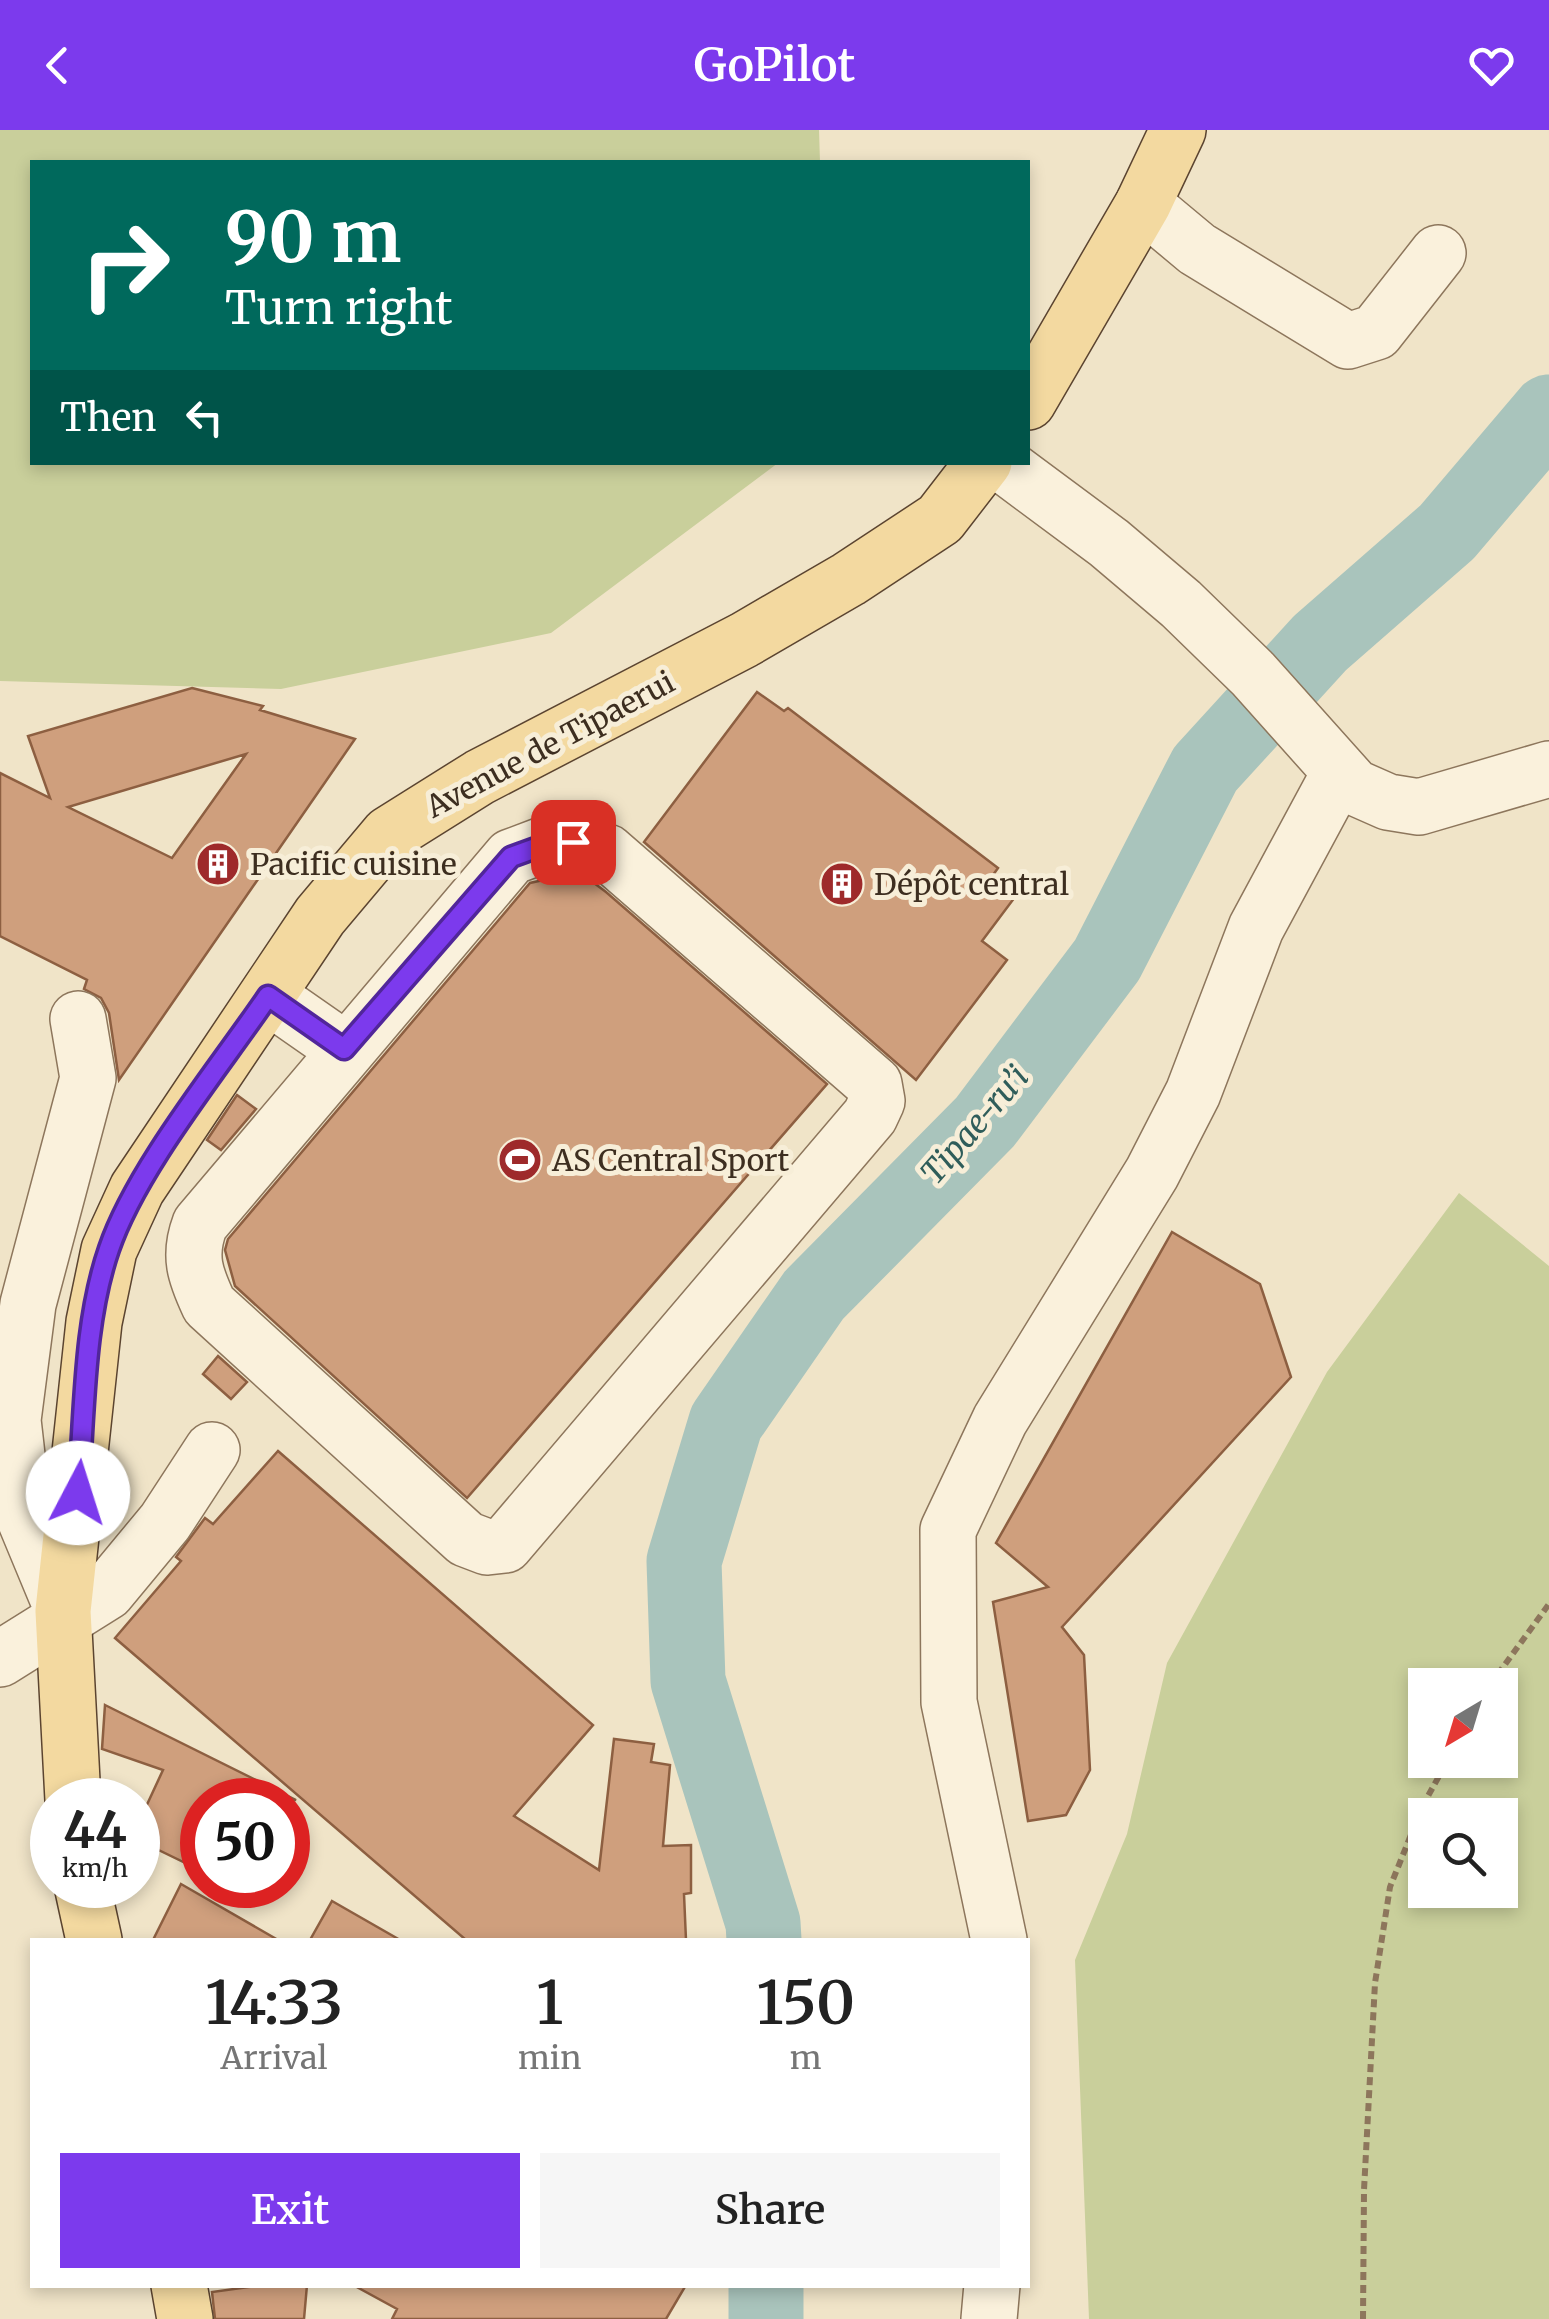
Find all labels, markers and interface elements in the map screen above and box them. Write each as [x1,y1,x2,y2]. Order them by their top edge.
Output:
text: GoPilot [694,37,855,93]
icon: back [30,38,85,93]
icon: heart [1464,38,1519,93]
text: 90 m [225,193,402,281]
icon: right [60,200,190,330]
text: Turn right [225,280,453,336]
icon: left [177,390,232,445]
text: Then [60,394,157,441]
street label: Avenue de Tipaerui [418,662,681,826]
pin [531,800,616,885]
icon: arrive [546,815,601,870]
building icon: Pacific cuisine [195,841,241,887]
place label: Pacific cuisine [250,845,457,883]
building icon: Dépôt central [819,861,865,907]
place label: Dépôt central [874,865,1069,903]
water label: Tipae-ru’i [913,1058,1037,1192]
sports icon: AS Central Sport [497,1137,543,1183]
place label: AS Central Sport [551,1141,790,1179]
position arrow [26,1441,130,1545]
north arrow [1408,1668,1518,1778]
map controls [1408,1668,1518,1908]
speed limit sign: 50 [180,1778,310,1908]
button: search [1408,1798,1518,1908]
text: 44 [63,1799,127,1862]
text: km/h [62,1852,128,1884]
text: 14:33 [205,1965,343,2040]
text: 1 [536,1965,563,2040]
text: 150 [756,1965,855,2040]
text: Arrival [221,2038,327,2078]
text: min [518,2038,581,2078]
text: m [790,2038,822,2078]
button: Exit [60,2153,520,2268]
button: Share [540,2153,1000,2268]

